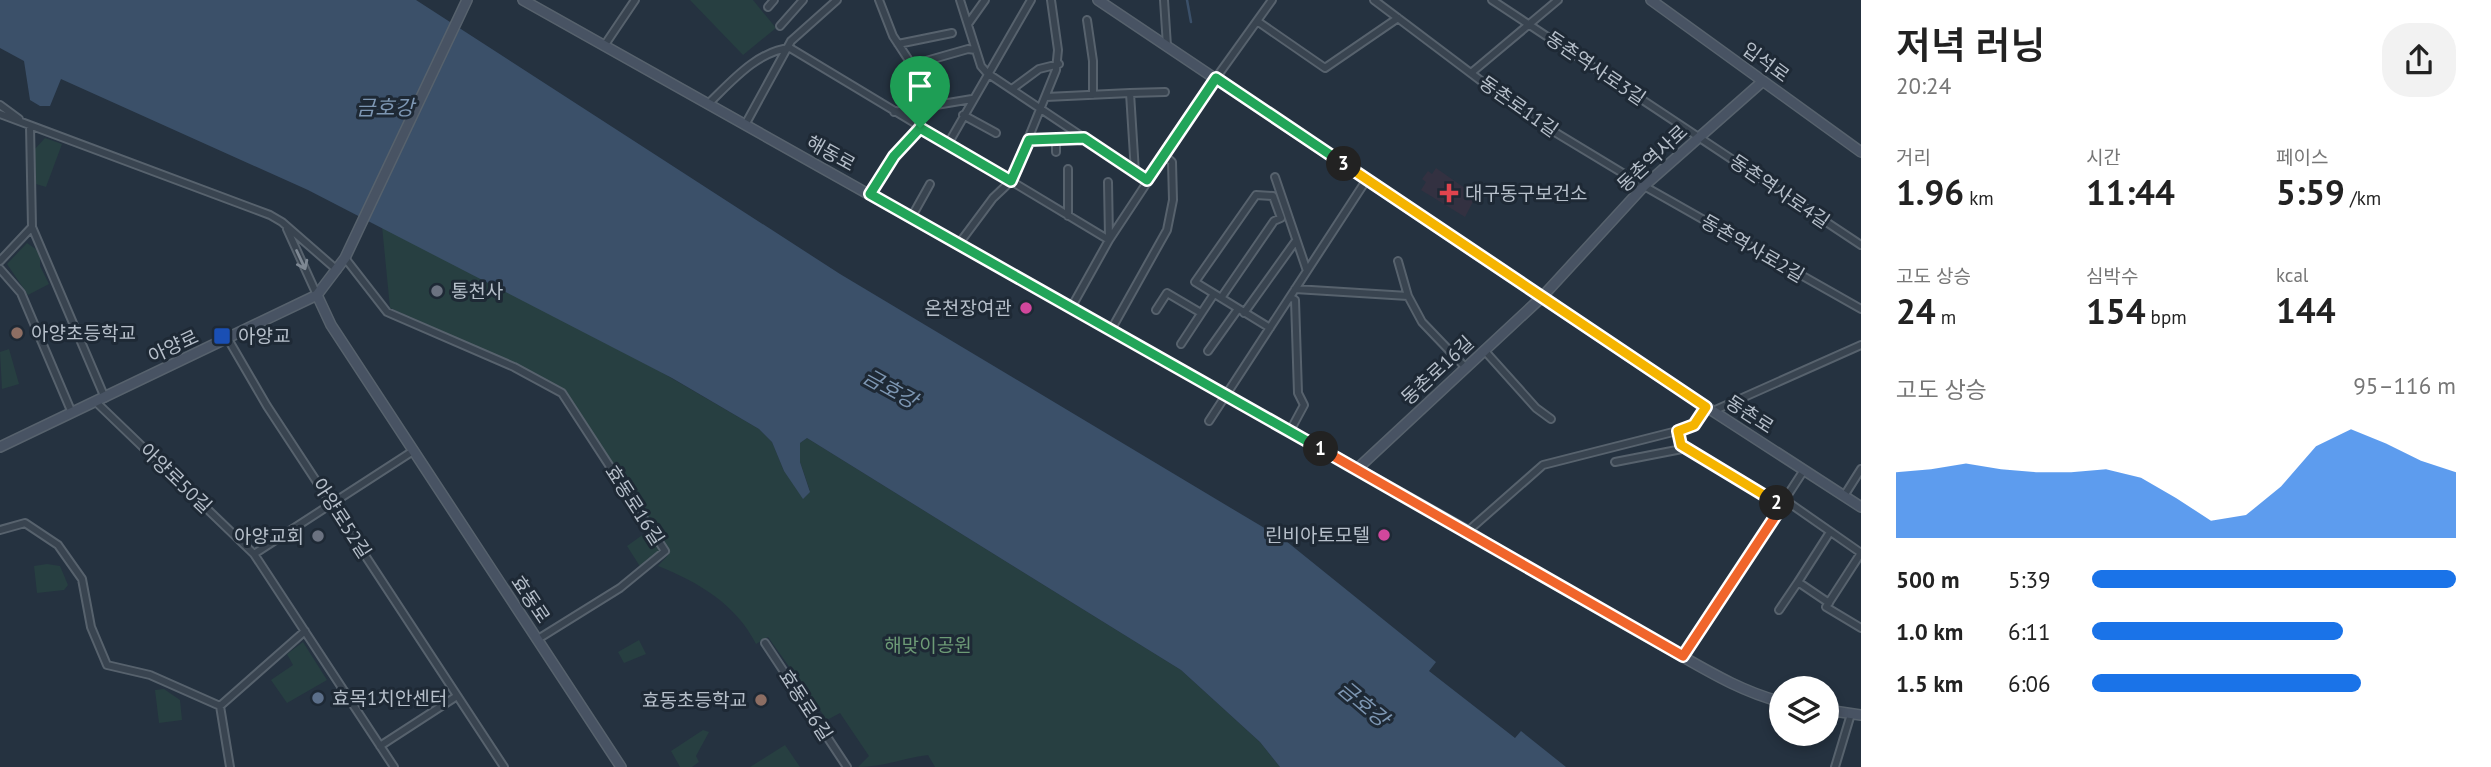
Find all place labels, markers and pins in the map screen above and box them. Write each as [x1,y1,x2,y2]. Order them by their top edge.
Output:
pin [890,56,950,128]
pin: 3 [1326,146,1362,182]
place label: 대구동구보건소 [1465,181,1587,205]
marker: 대구동구보건소 [1439,183,1459,203]
place label: 통천사 [451,279,503,303]
marker: 통천사 [429,283,445,299]
place label: 온천장여관 [925,296,1012,320]
marker: 온천장여관 [1018,300,1034,316]
place label: 아양초등학교 [31,321,136,345]
place label: 아양교 [238,324,290,348]
marker: 아양초등학교 [9,325,25,341]
marker: 아양교 [212,326,232,346]
pin: 1 [1304,432,1338,466]
pin: 2 [1760,486,1795,520]
place label: 린비아토모텔 [1265,523,1370,547]
place label: 아양교회 [234,524,304,548]
marker: 린비아토모텔 [1376,527,1392,543]
marker: 아양교회 [310,528,326,544]
place label: 효목1치안센터 [332,686,447,710]
place label: 효동초등학교 [642,688,747,712]
marker: 효목1치안센터 [310,690,326,706]
marker: 효동초등학교 [753,692,769,708]

